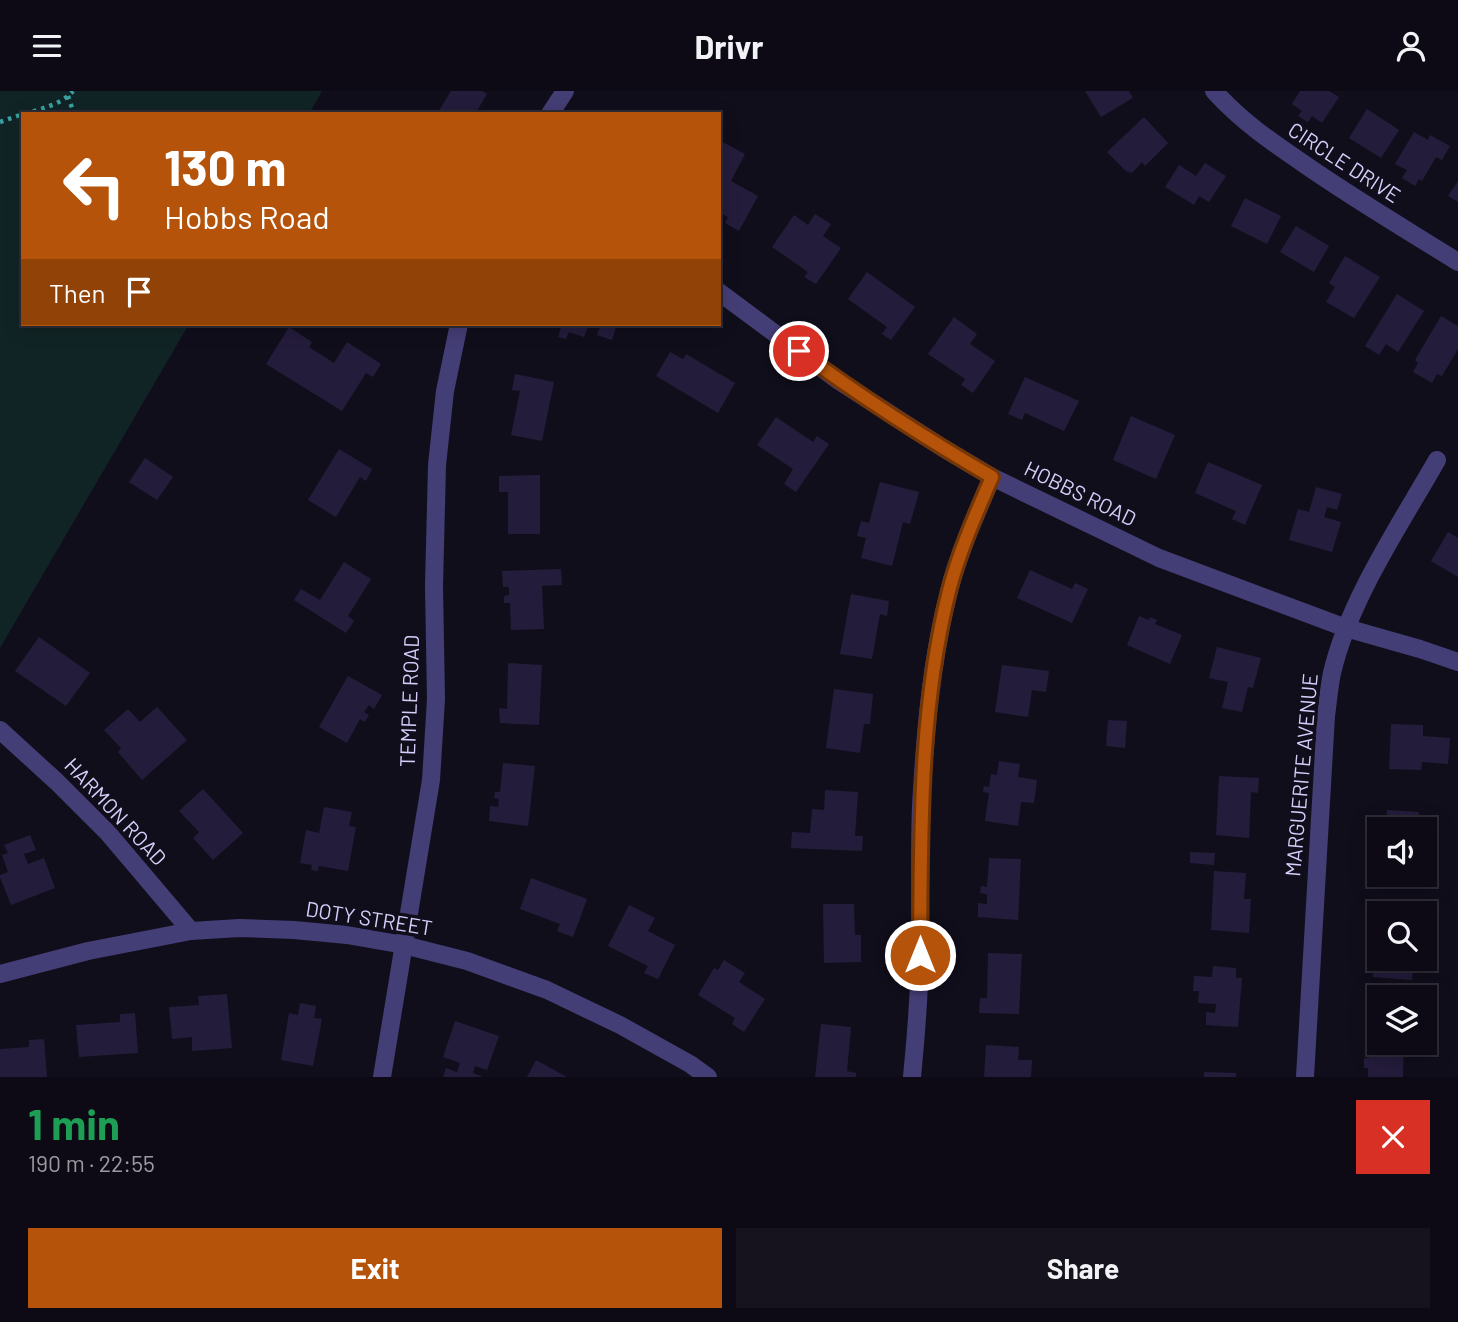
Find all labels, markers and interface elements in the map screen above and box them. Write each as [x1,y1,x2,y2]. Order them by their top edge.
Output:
icon: menu [28,27,66,65]
text: Drivr [694,27,764,65]
icon: person [1392,27,1430,65]
street label: CIRCLE DRIVE [1284,116,1406,207]
text: 130 m [164,137,286,196]
icon: left [49,140,140,231]
text: Hobbs Road [164,197,330,235]
icon: arrive [120,273,158,311]
text: Then [49,277,106,308]
pin [769,321,829,381]
icon: arrive [780,332,818,370]
street label: HOBBS ROAD [1021,455,1141,530]
street label: TEMPLE ROAD [394,634,423,768]
street label: MARGUERITE AVENUE [1279,672,1322,878]
street label: HARMON ROAD [60,752,172,870]
map controls [1367,817,1437,1055]
button: sound [1367,817,1437,887]
street label: DOTY STREET [304,895,434,940]
button: search [1367,901,1437,971]
position arrow [883,918,957,992]
button: layers [1367,985,1437,1055]
text: 1 min [28,1098,120,1148]
button: close [1356,1100,1430,1174]
text: 190 m · 22:55 [28,1149,155,1177]
button: Exit [28,1228,722,1308]
button: Share [736,1228,1430,1308]

